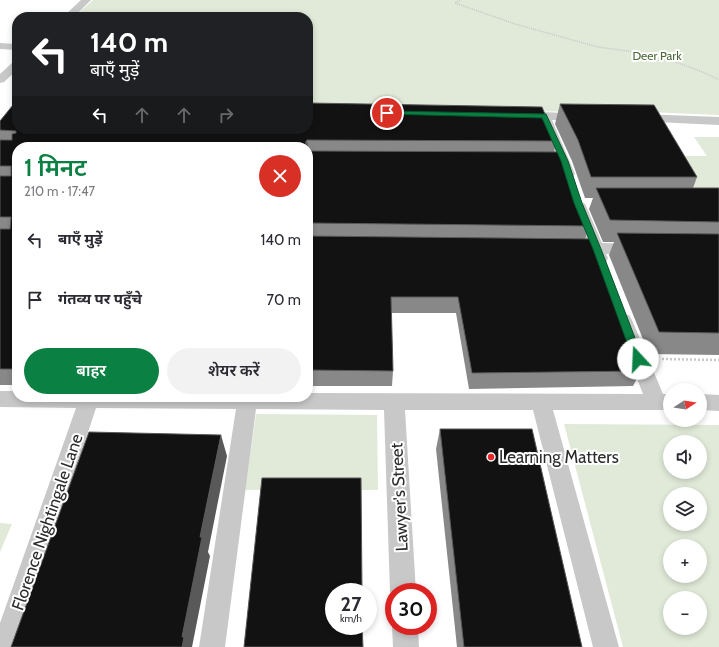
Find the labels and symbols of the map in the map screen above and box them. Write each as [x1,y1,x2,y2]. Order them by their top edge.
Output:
park label: Deer Park [632,48,682,63]
pin [370,96,404,130]
position arrow [617,338,659,380]
north arrow [663,383,707,427]
street label: Florence Nightingale Lane [7,431,87,613]
street label: Lawyer's Street [386,442,412,552]
place label: Learning Matters [499,447,619,467]
marker: Learning Matters [486,452,496,462]
speed limit sign: 30 [385,583,437,635]

